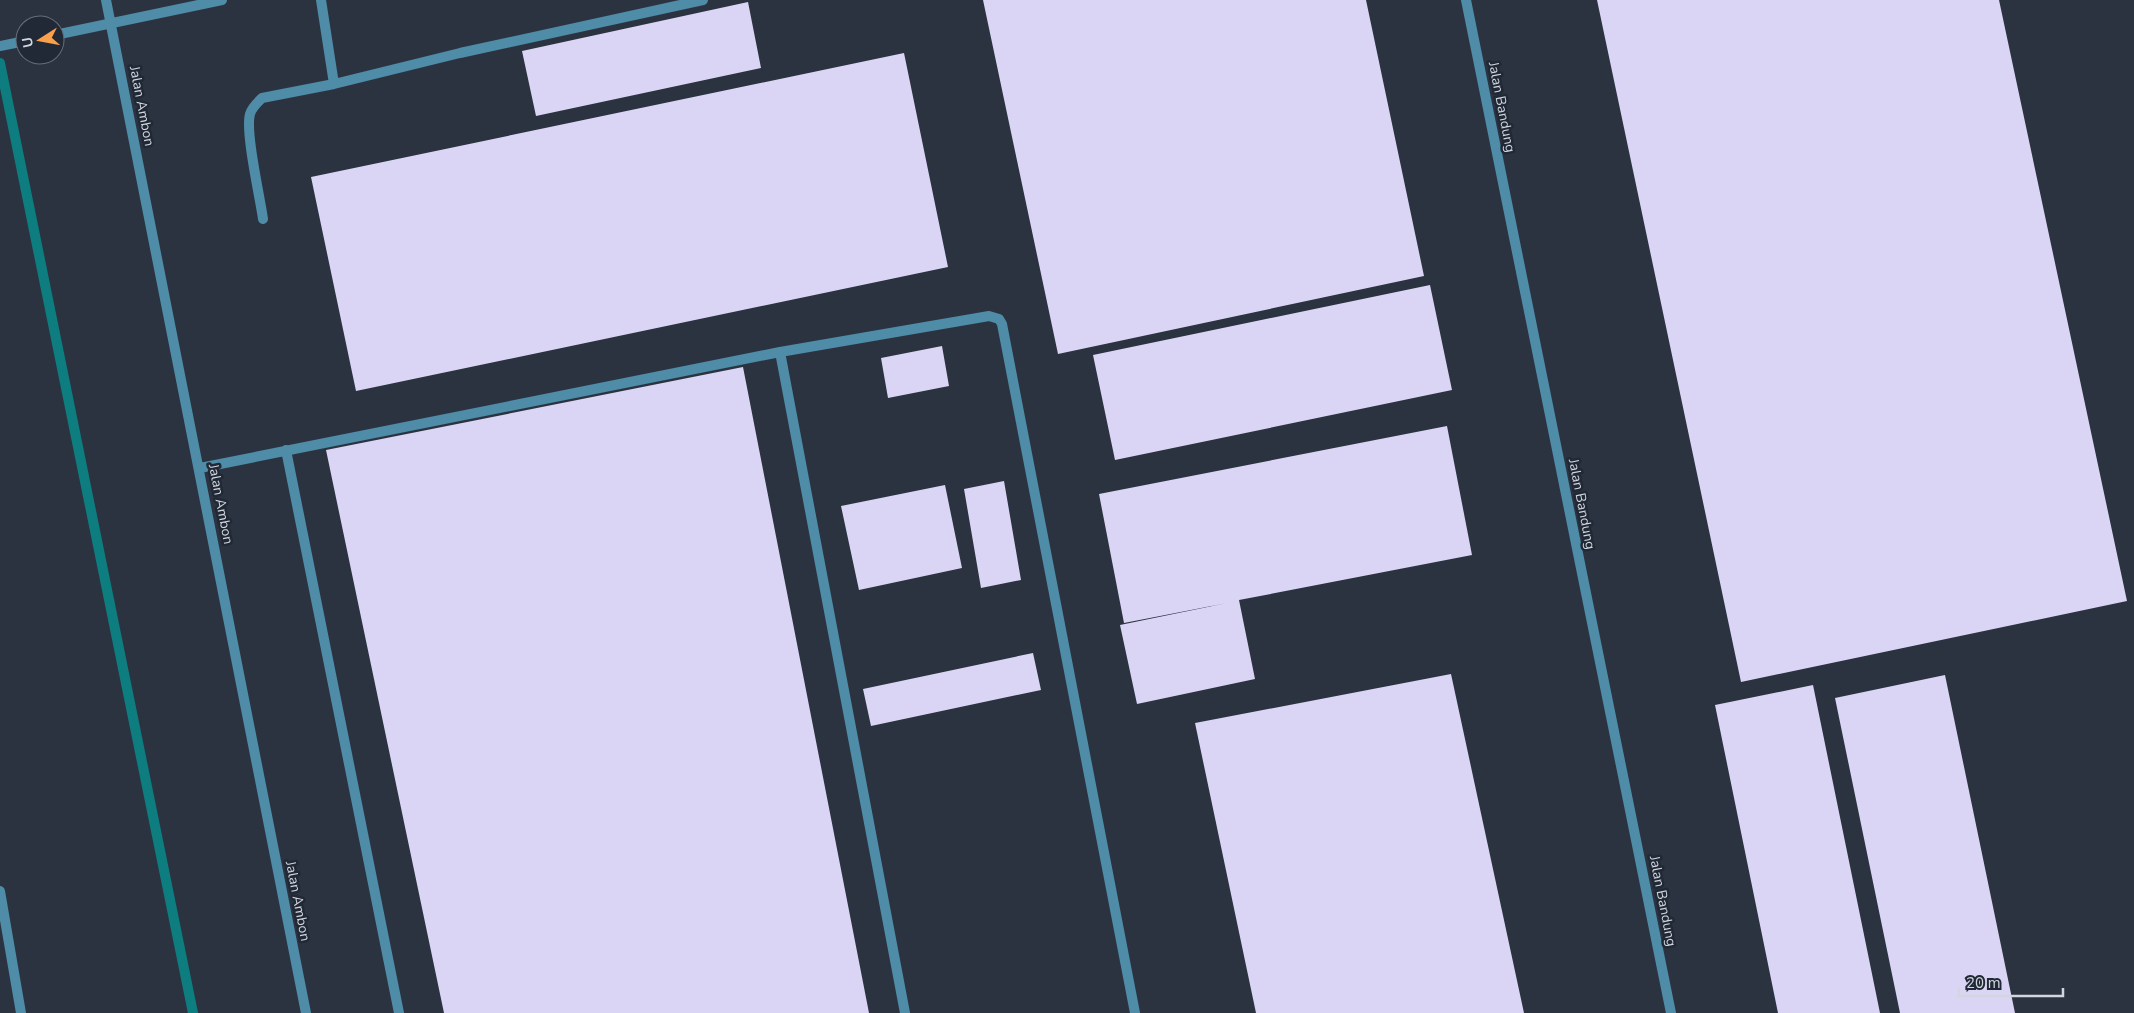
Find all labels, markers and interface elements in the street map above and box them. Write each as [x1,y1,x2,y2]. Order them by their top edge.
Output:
north arrow [15,15,65,65]
text: U [17,35,38,49]
street label: Jalan Bandung [1484,59,1520,154]
street label: Jalan Ambon [125,63,159,148]
street label: Jalan Bandung [1564,456,1600,551]
street label: Jalan Ambon [204,461,238,546]
street label: Jalan Bandung [1645,853,1681,948]
street label: Jalan Ambon [281,858,315,943]
scale bar [1959,966,2063,998]
text: 20 m [1966,973,2001,993]

